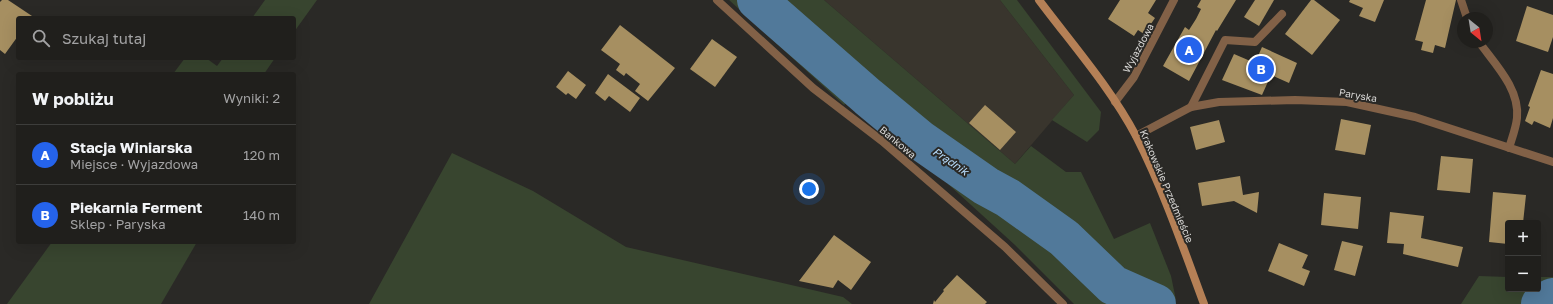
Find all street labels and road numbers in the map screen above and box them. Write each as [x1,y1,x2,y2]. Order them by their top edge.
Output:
street label: Wyjazdowa [1120,21,1156,75]
street label: Paryska [1338,86,1378,104]
street label: Bankowa [878,123,918,161]
street label: Krakowskie Przedmieście [1138,128,1196,245]

